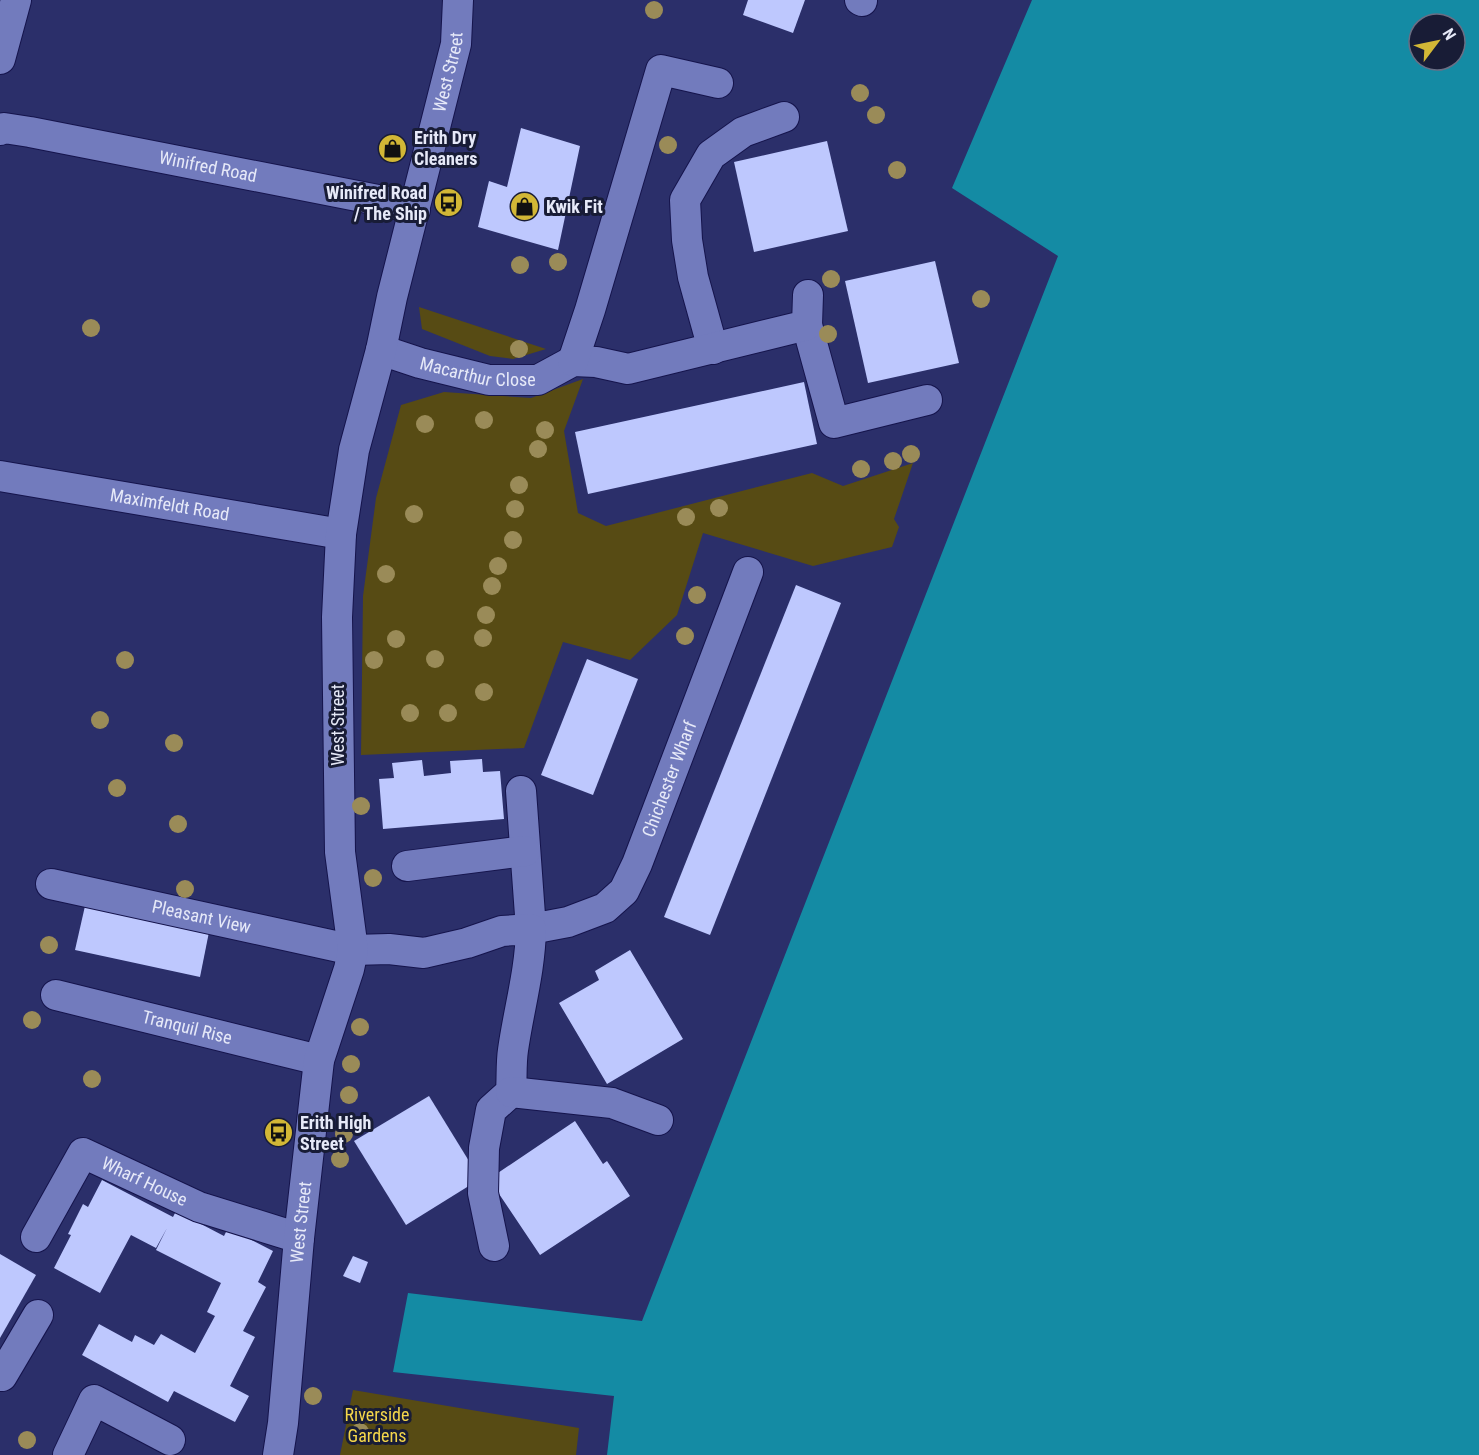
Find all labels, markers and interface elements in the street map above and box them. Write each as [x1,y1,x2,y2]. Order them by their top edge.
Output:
north arrow [1407,12,1467,72]
text: N [1439,25,1460,44]
street label: West Street [428,32,467,114]
place label: Erith Dry Cleaners [414,127,478,169]
shop icon: Erith Dry Cleaners [377,132,409,164]
street label: Winifred Road [157,146,259,186]
place label: Winifred Road / The Ship [326,182,427,224]
bus stop icon: Winifred Road / The Ship [432,187,464,219]
shop icon: Kwik Fit [509,191,541,223]
place label: Kwik Fit [546,196,603,217]
street label: Macarthur Close [418,352,536,390]
street label: Maximfeldt Road [108,484,231,525]
street label: West Street [327,684,348,766]
street label: Chichester Wharf [637,718,701,840]
street label: Pleasant View [150,895,253,937]
street label: Tranquil Rise [140,1006,234,1048]
place label: Erith High Street [300,1112,371,1154]
bus stop icon: Erith High Street [263,1117,295,1149]
street label: Wharf House [98,1152,191,1210]
street label: West Street [286,1180,315,1264]
park label: Riverside Gardens [345,1404,409,1446]

